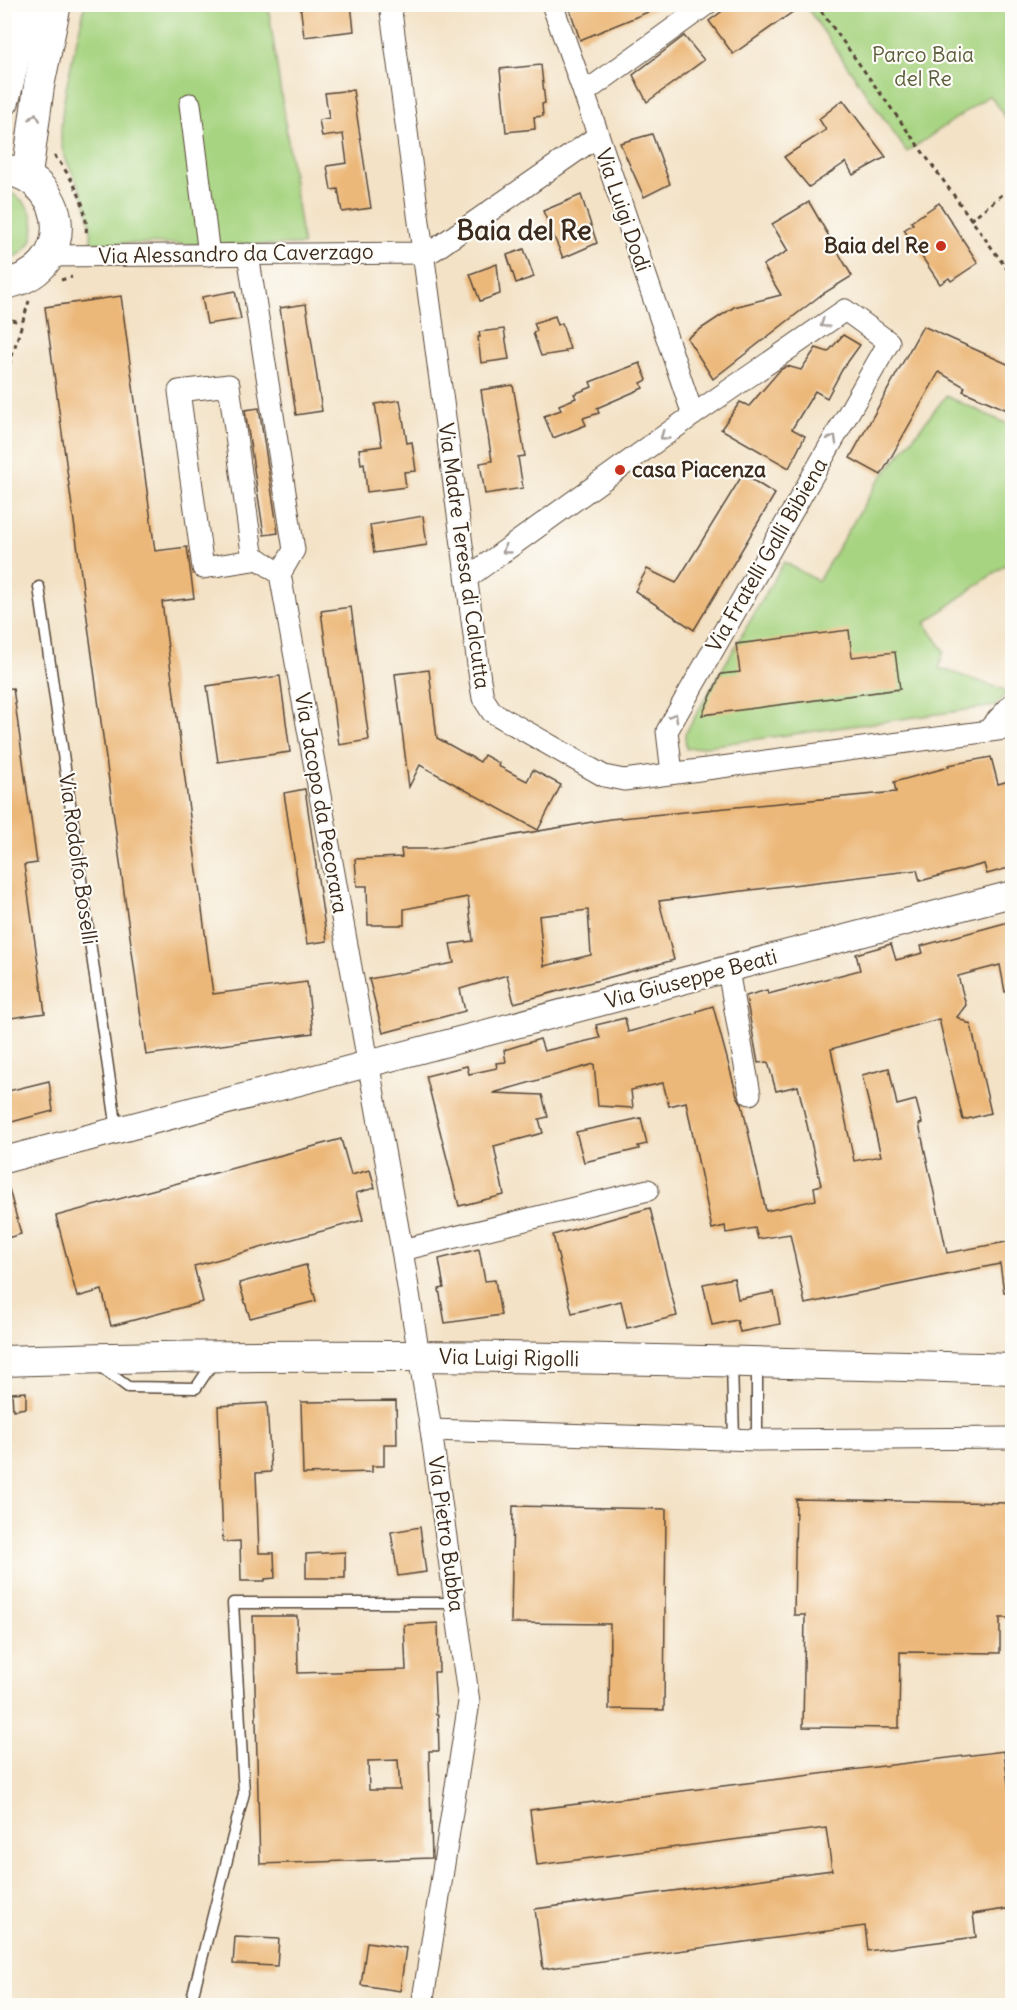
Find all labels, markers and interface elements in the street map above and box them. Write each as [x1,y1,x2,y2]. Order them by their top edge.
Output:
park label: Parco Baia del Re [872,41,974,92]
one-way arrow [28,113,40,122]
street label: Via Luigi Dodi [590,145,657,275]
district label: Baia del Re [457,213,591,247]
place label: Baia del Re [824,232,929,259]
street label: Via Alessandro da Caverzago [98,238,374,269]
marker: Baia del Re [934,239,948,253]
one-way arrow [820,317,831,328]
street label: Via Madre Teresa di Calcutta [432,421,497,691]
one-way arrow [660,429,671,440]
one-way arrow [826,434,838,445]
street label: Via Fratelli Galli Bibiena [700,453,833,657]
place label: casa Piacenza [632,456,766,483]
marker: casa Piacenza [613,463,627,477]
one-way arrow [502,543,513,554]
street label: Via Jacopo da Pecorara [289,690,354,915]
one-way arrow [667,713,678,723]
street label: Via Rodolfo Boselli [53,772,104,946]
street label: Via Giuseppe Beati [602,943,780,1014]
street label: Via Luigi Rigolli [439,1343,579,1372]
street label: Via Pietro Bubba [422,1454,471,1614]

